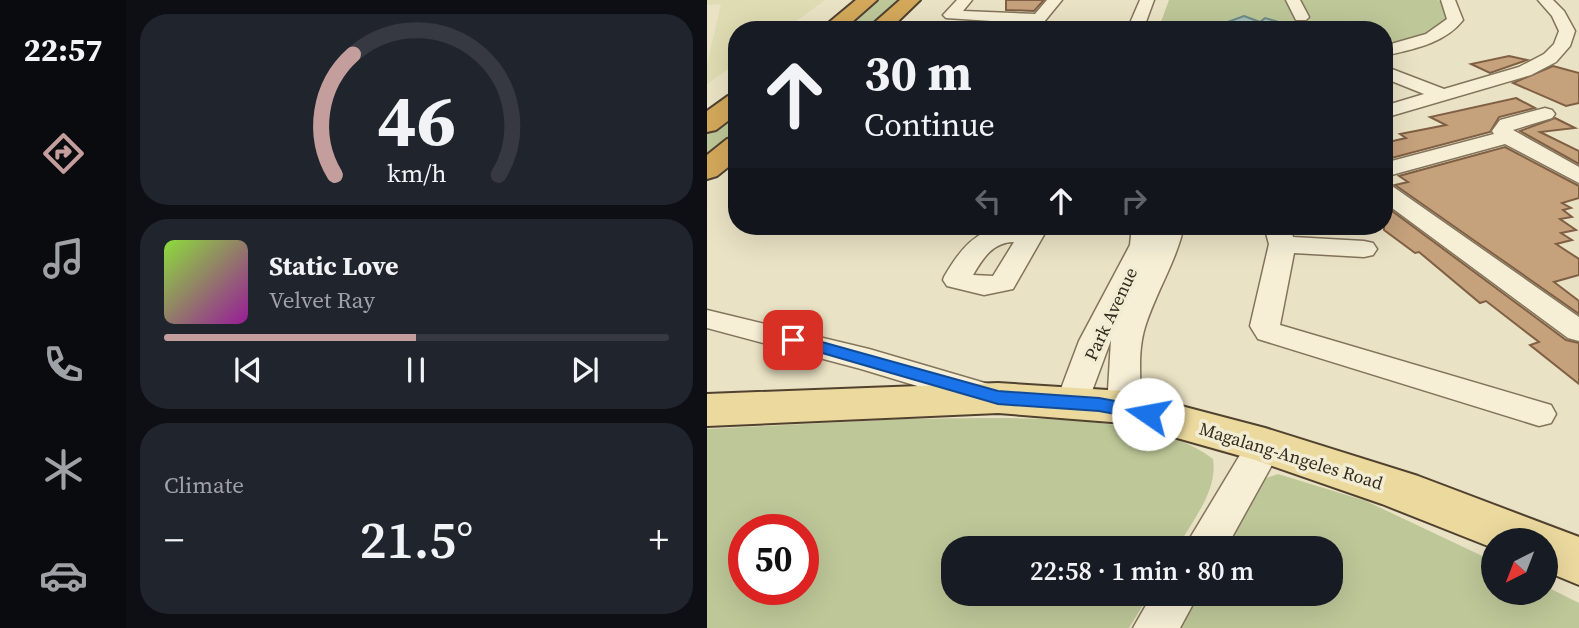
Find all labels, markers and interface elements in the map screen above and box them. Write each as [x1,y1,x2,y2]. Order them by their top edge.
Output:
text: 22:57 [24,28,102,72]
text: 30 m [864,39,972,106]
icon: ahead [749,49,840,140]
text: 46 [377,71,456,170]
text: Continue [864,103,995,147]
icon: directions [39,129,88,178]
text: km/h [387,156,446,190]
icon: left [969,182,1007,220]
icon: ahead [1042,182,1080,220]
icon: right [1115,182,1153,220]
icon: music [39,234,88,283]
text: Static Love [269,248,398,284]
street label: Park Avenue [1078,263,1143,364]
text: Velvet Ray [269,284,375,316]
pin [763,310,823,370]
icon: arrive [774,321,812,359]
icon: phone [39,340,88,389]
icon: previous [229,351,267,389]
icon: pause [397,351,435,389]
icon: next [566,351,604,389]
position arrow [1111,377,1185,451]
street label: Magalang-Angeles Road [1196,416,1386,495]
icon: climate [39,445,88,494]
text: Climate [164,469,244,501]
text: 21.5° [360,504,473,575]
text: − [164,514,184,566]
text: + [649,514,669,566]
speed limit sign: 50 [728,514,819,605]
north arrow [1481,528,1557,606]
map controls [1481,528,1558,605]
icon: car [39,551,88,600]
text: 22:58 · 1 min · 80 m [1030,553,1254,589]

